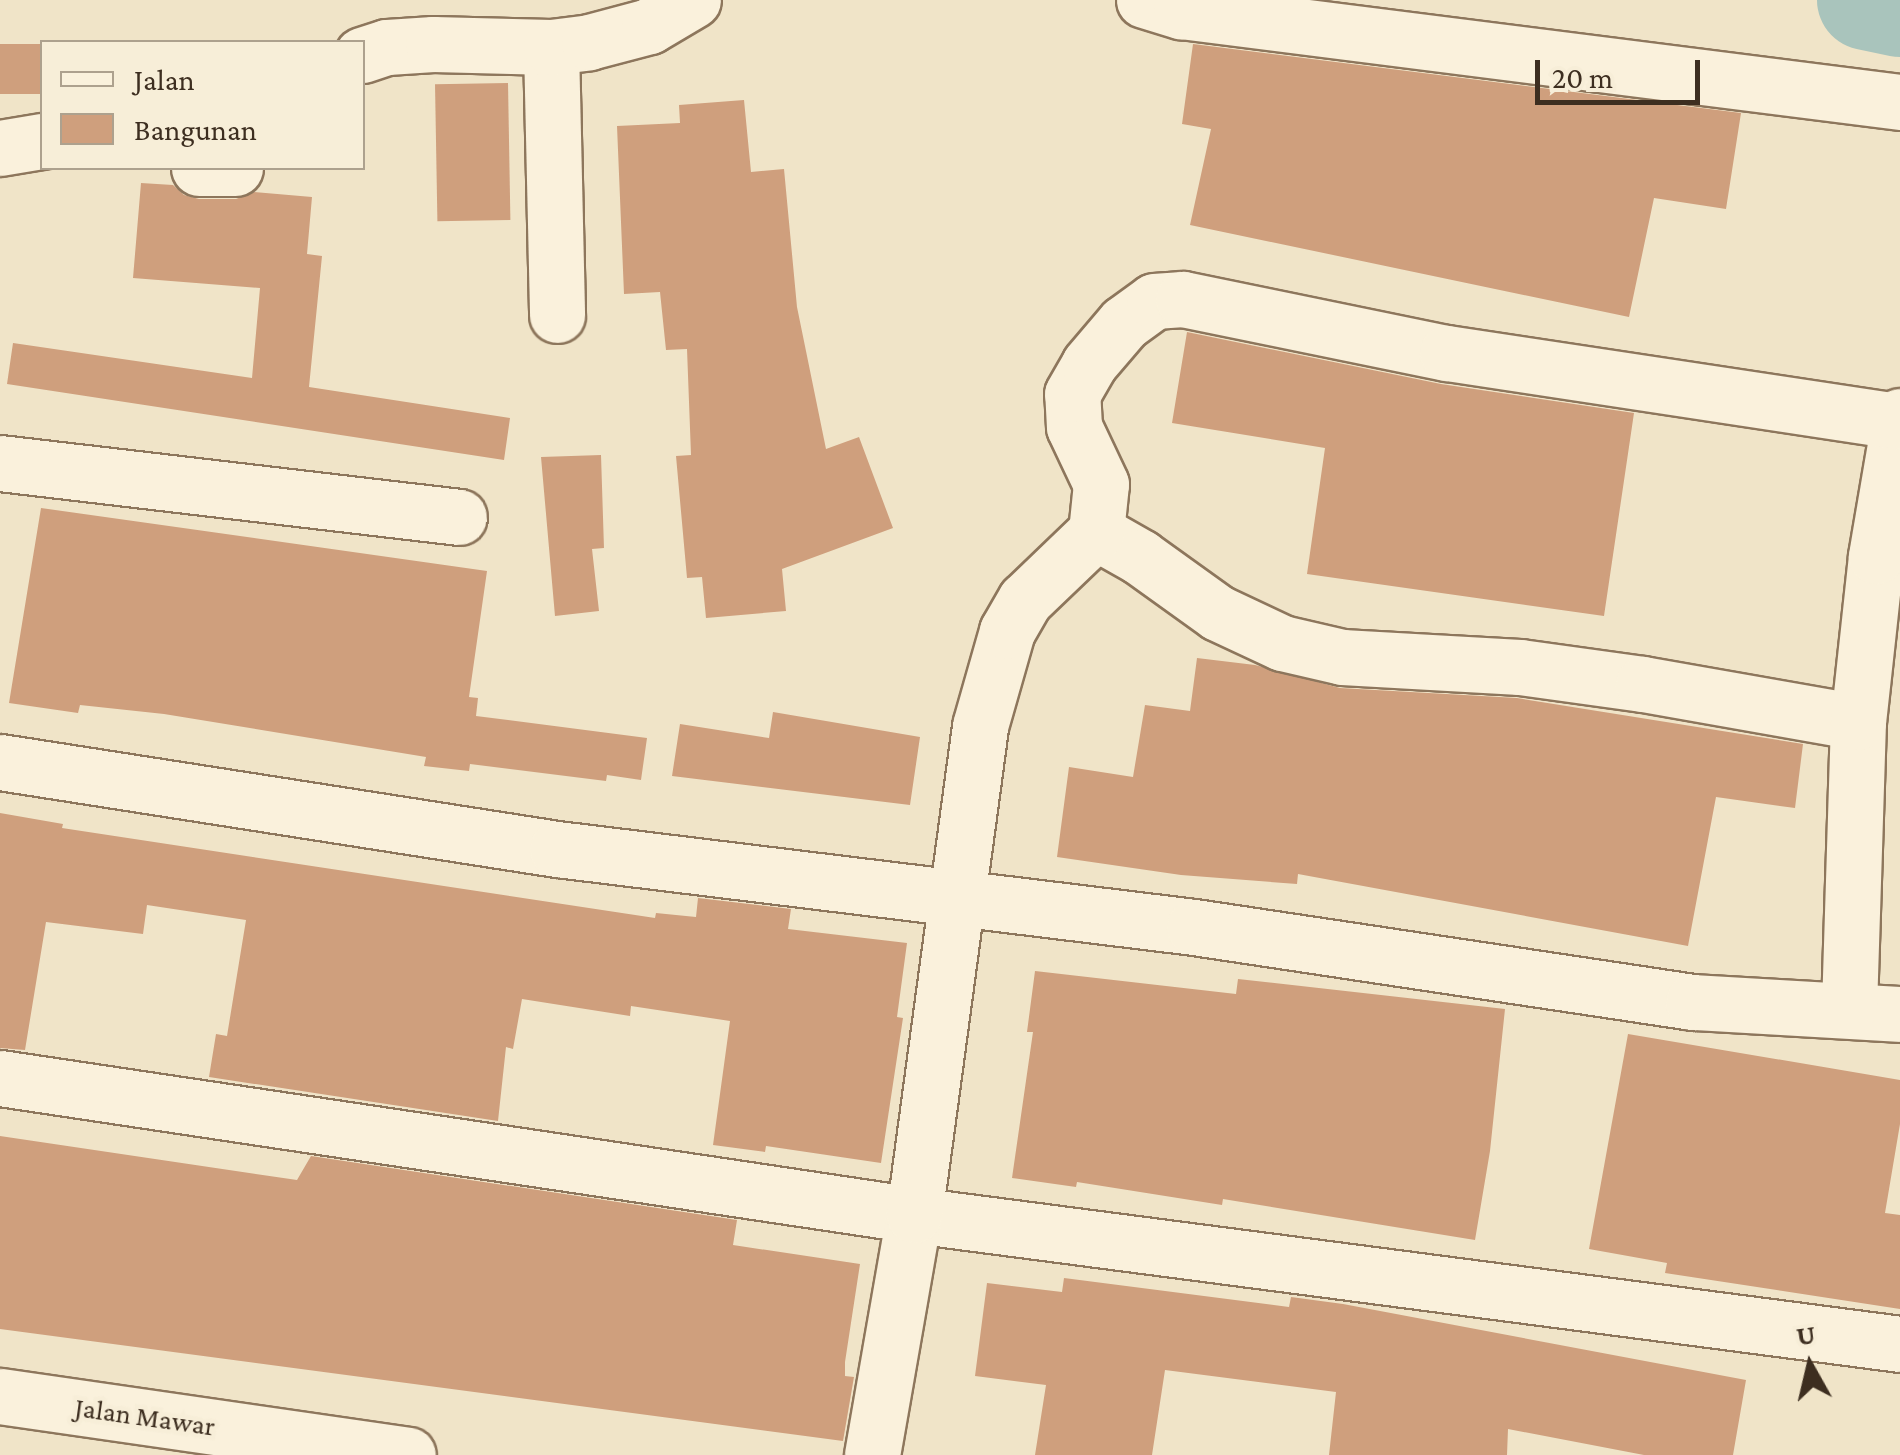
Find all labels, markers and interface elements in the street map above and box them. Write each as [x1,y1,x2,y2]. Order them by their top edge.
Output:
legend [40,40,365,170]
scale bar [1540,40,1705,102]
text: 20 m [1552,61,1613,94]
text: Jalan [134,63,195,96]
text: Bangunan [134,113,257,146]
north arrow [1760,1315,1860,1415]
text: U [1794,1318,1817,1351]
street label: Jalan Mawar [73,1391,217,1443]

